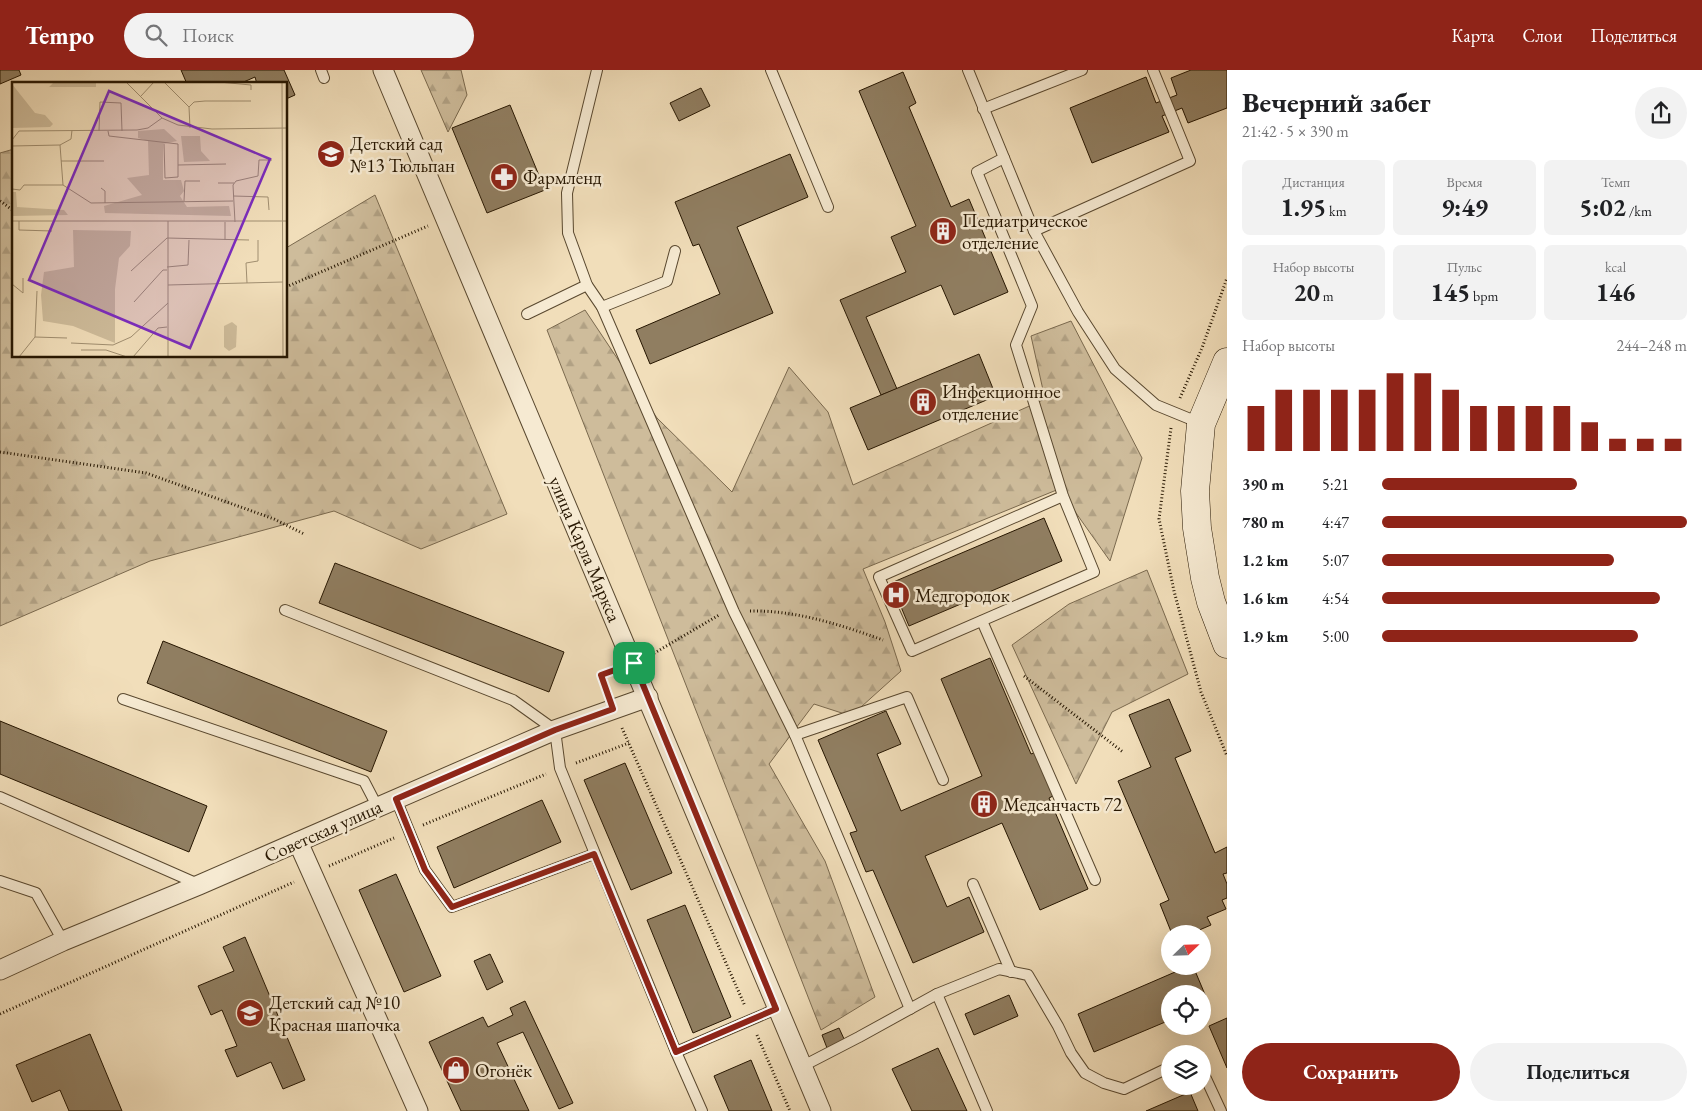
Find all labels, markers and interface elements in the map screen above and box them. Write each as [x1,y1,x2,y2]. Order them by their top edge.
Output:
search box [124,13,474,58]
text: Tempo [25,20,94,51]
icon: search [142,21,170,49]
text: Поиск [182,23,234,48]
text: Карта [1452,24,1495,47]
text: Слои [1523,24,1562,47]
text: Поделиться [1590,24,1677,47]
inset map [12,82,288,358]
text: Вечерний забег [1242,84,1431,120]
button: share [1635,87,1687,139]
text: 21:42 · 5 × 390 m [1242,121,1349,142]
place label: Детский сад №13 Тюльпан [350,131,455,178]
school or university icon: Детский сад №13 Тюльпан [316,139,346,169]
pharmacy icon: Фармленд [489,162,519,192]
place label: Фармленд [523,165,602,190]
text: Дистанция [1282,173,1345,191]
text: Время [1447,173,1482,191]
text: Темп [1601,173,1630,191]
text: 1.95 [1280,191,1326,223]
text: 9:49 [1441,191,1488,223]
text: 5:02 [1579,191,1626,223]
text: km [1326,202,1347,220]
text: /km [1626,202,1652,220]
place label: Педиатрическое отделение [962,208,1088,255]
building icon: Педиатрическое отделение [928,216,958,246]
text: Набор высоты [1273,258,1354,276]
text: Пульс [1447,258,1482,276]
text: kcal [1605,258,1626,276]
text: 20 [1293,276,1320,308]
text: 145 [1431,276,1470,308]
text: 146 [1596,276,1635,308]
text: m [1320,287,1334,305]
text: bpm [1470,287,1498,305]
text: Набор высоты [1242,335,1335,356]
text: 244–248 m [1616,335,1687,356]
place label: Инфекционное отделение [942,379,1061,426]
building icon: Инфекционное отделение [908,387,938,417]
street label: улица Карла Маркса [543,472,627,626]
text: 390 m [1242,474,1284,495]
text: 5:21 [1322,474,1349,495]
text: 780 m [1242,512,1284,533]
text: 4:47 [1322,512,1349,533]
text: 1.2 km [1242,550,1288,571]
text: 5:07 [1322,550,1349,571]
hospital icon: Медгородок [881,580,911,610]
place label: Медгородок [915,583,1010,608]
text: 1.6 km [1242,588,1288,609]
text: 4:54 [1322,588,1349,609]
text: 1.9 km [1242,626,1288,647]
text: 5:00 [1322,626,1349,647]
pin [613,642,655,684]
icon: arrive [620,649,648,677]
building icon: Медсанчасть 72 [969,789,999,819]
place label: Медсанчасть 72 [1003,792,1122,817]
street label: Советская улица [260,794,386,868]
north arrow [1161,925,1211,975]
map controls [1161,925,1211,1095]
button: locate [1161,985,1211,1035]
place label: Детский сад №10 Красная шапочка [269,990,401,1037]
school or university icon: Детский сад №10 Красная шапочка [235,998,265,1028]
button: Сохранить [1242,1043,1460,1101]
button: Поделиться [1470,1043,1687,1101]
button: layers [1161,1045,1211,1095]
shop icon: Огонёк [441,1055,471,1085]
place label: Огонёк [475,1058,532,1083]

